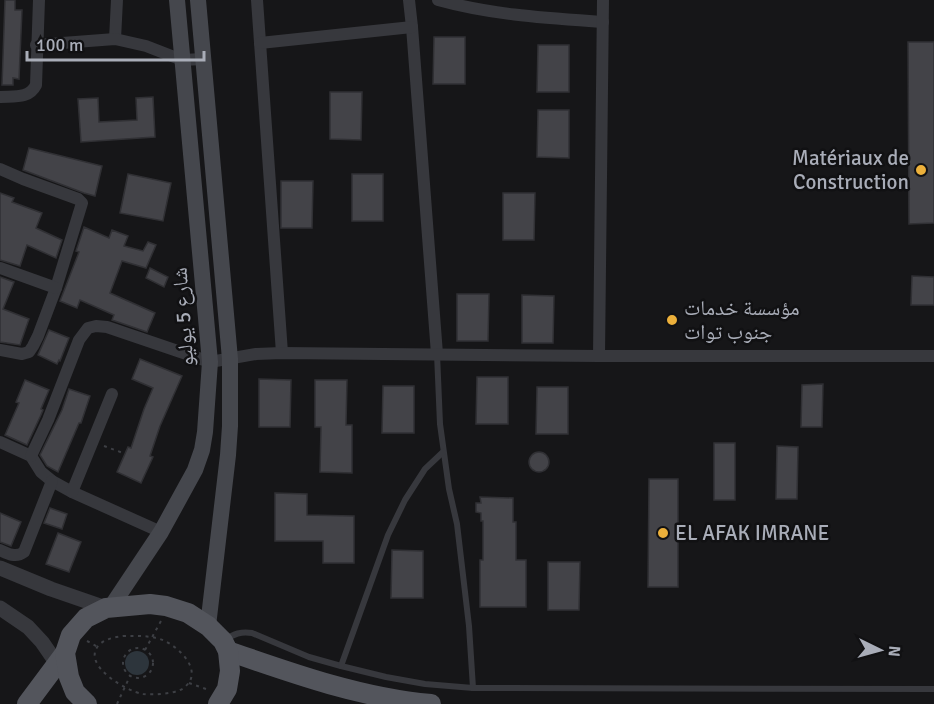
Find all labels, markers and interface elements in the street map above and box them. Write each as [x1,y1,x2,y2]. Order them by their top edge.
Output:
scale bar [27,24,204,62]
text: 100 m [36,34,83,56]
place label: Matériaux de Construction [792,145,909,195]
marker: Matériaux de Construction [914,163,928,177]
street label: شارع 5 يوليو [167,267,199,367]
place label: مؤسسة خدمات جنوب توات [684,295,800,345]
marker: مؤسسة خدمات جنوب توات [665,313,679,327]
place label: EL AFAK IMRANE [675,520,829,546]
marker: EL AFAK IMRANE [656,526,670,540]
north arrow [850,620,910,680]
text: N [883,645,904,658]

